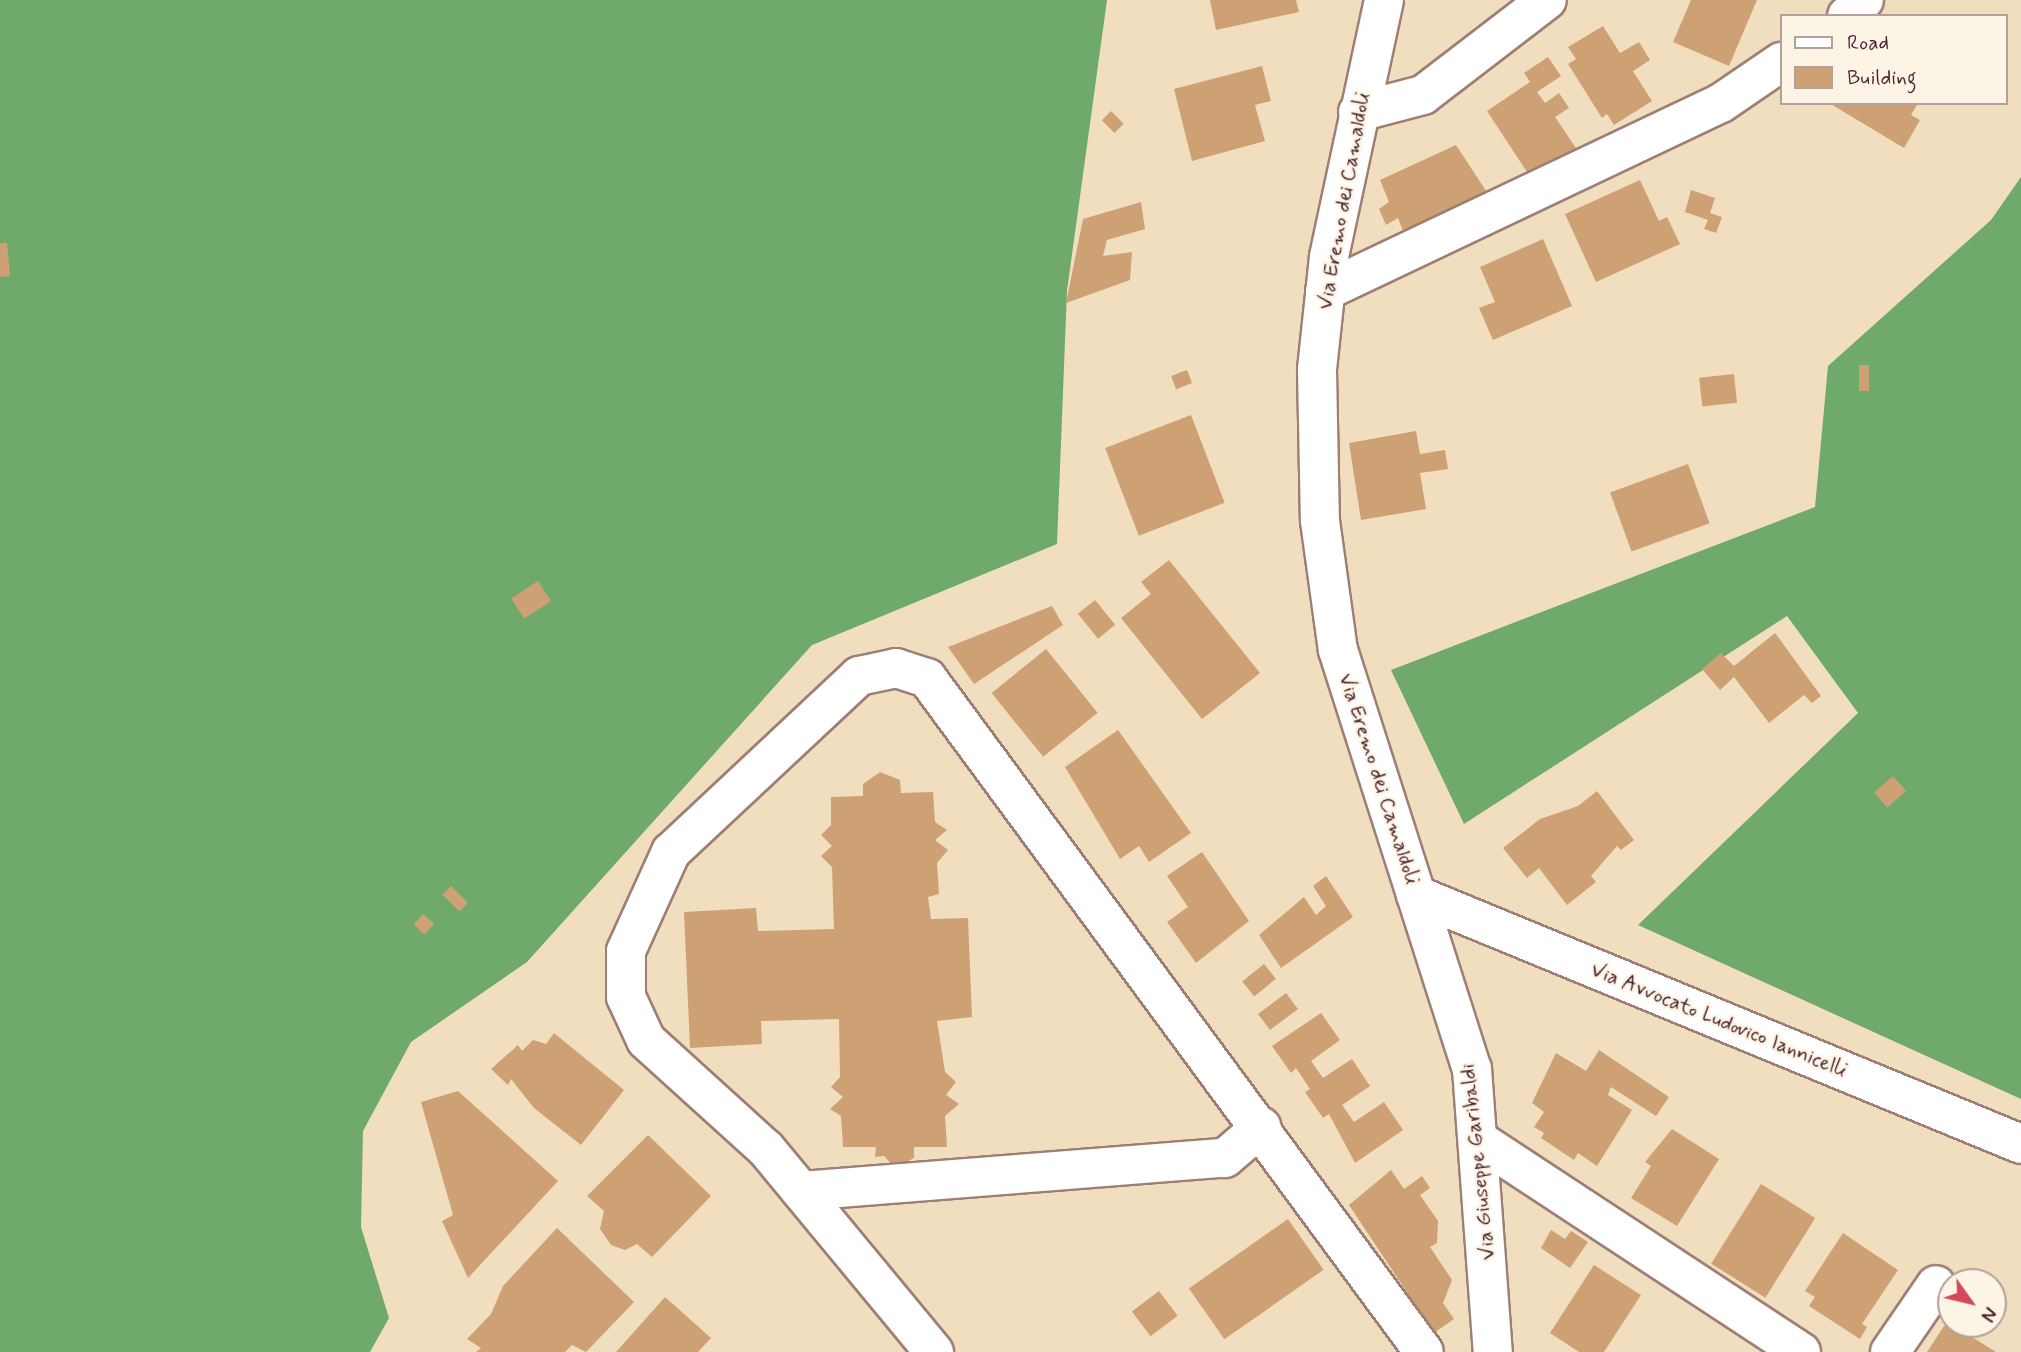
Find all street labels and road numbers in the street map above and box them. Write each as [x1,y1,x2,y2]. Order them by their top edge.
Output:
street label: Via Eremo dei Camaldoli [1313,91,1375,311]
street label: Via Eremo dei Camaldoli [1333,671,1425,887]
street label: Via Avvocato Ludovico Iannicelli [1583,955,1855,1085]
street label: Via Giuseppe Garibaldi [1455,1064,1501,1260]

